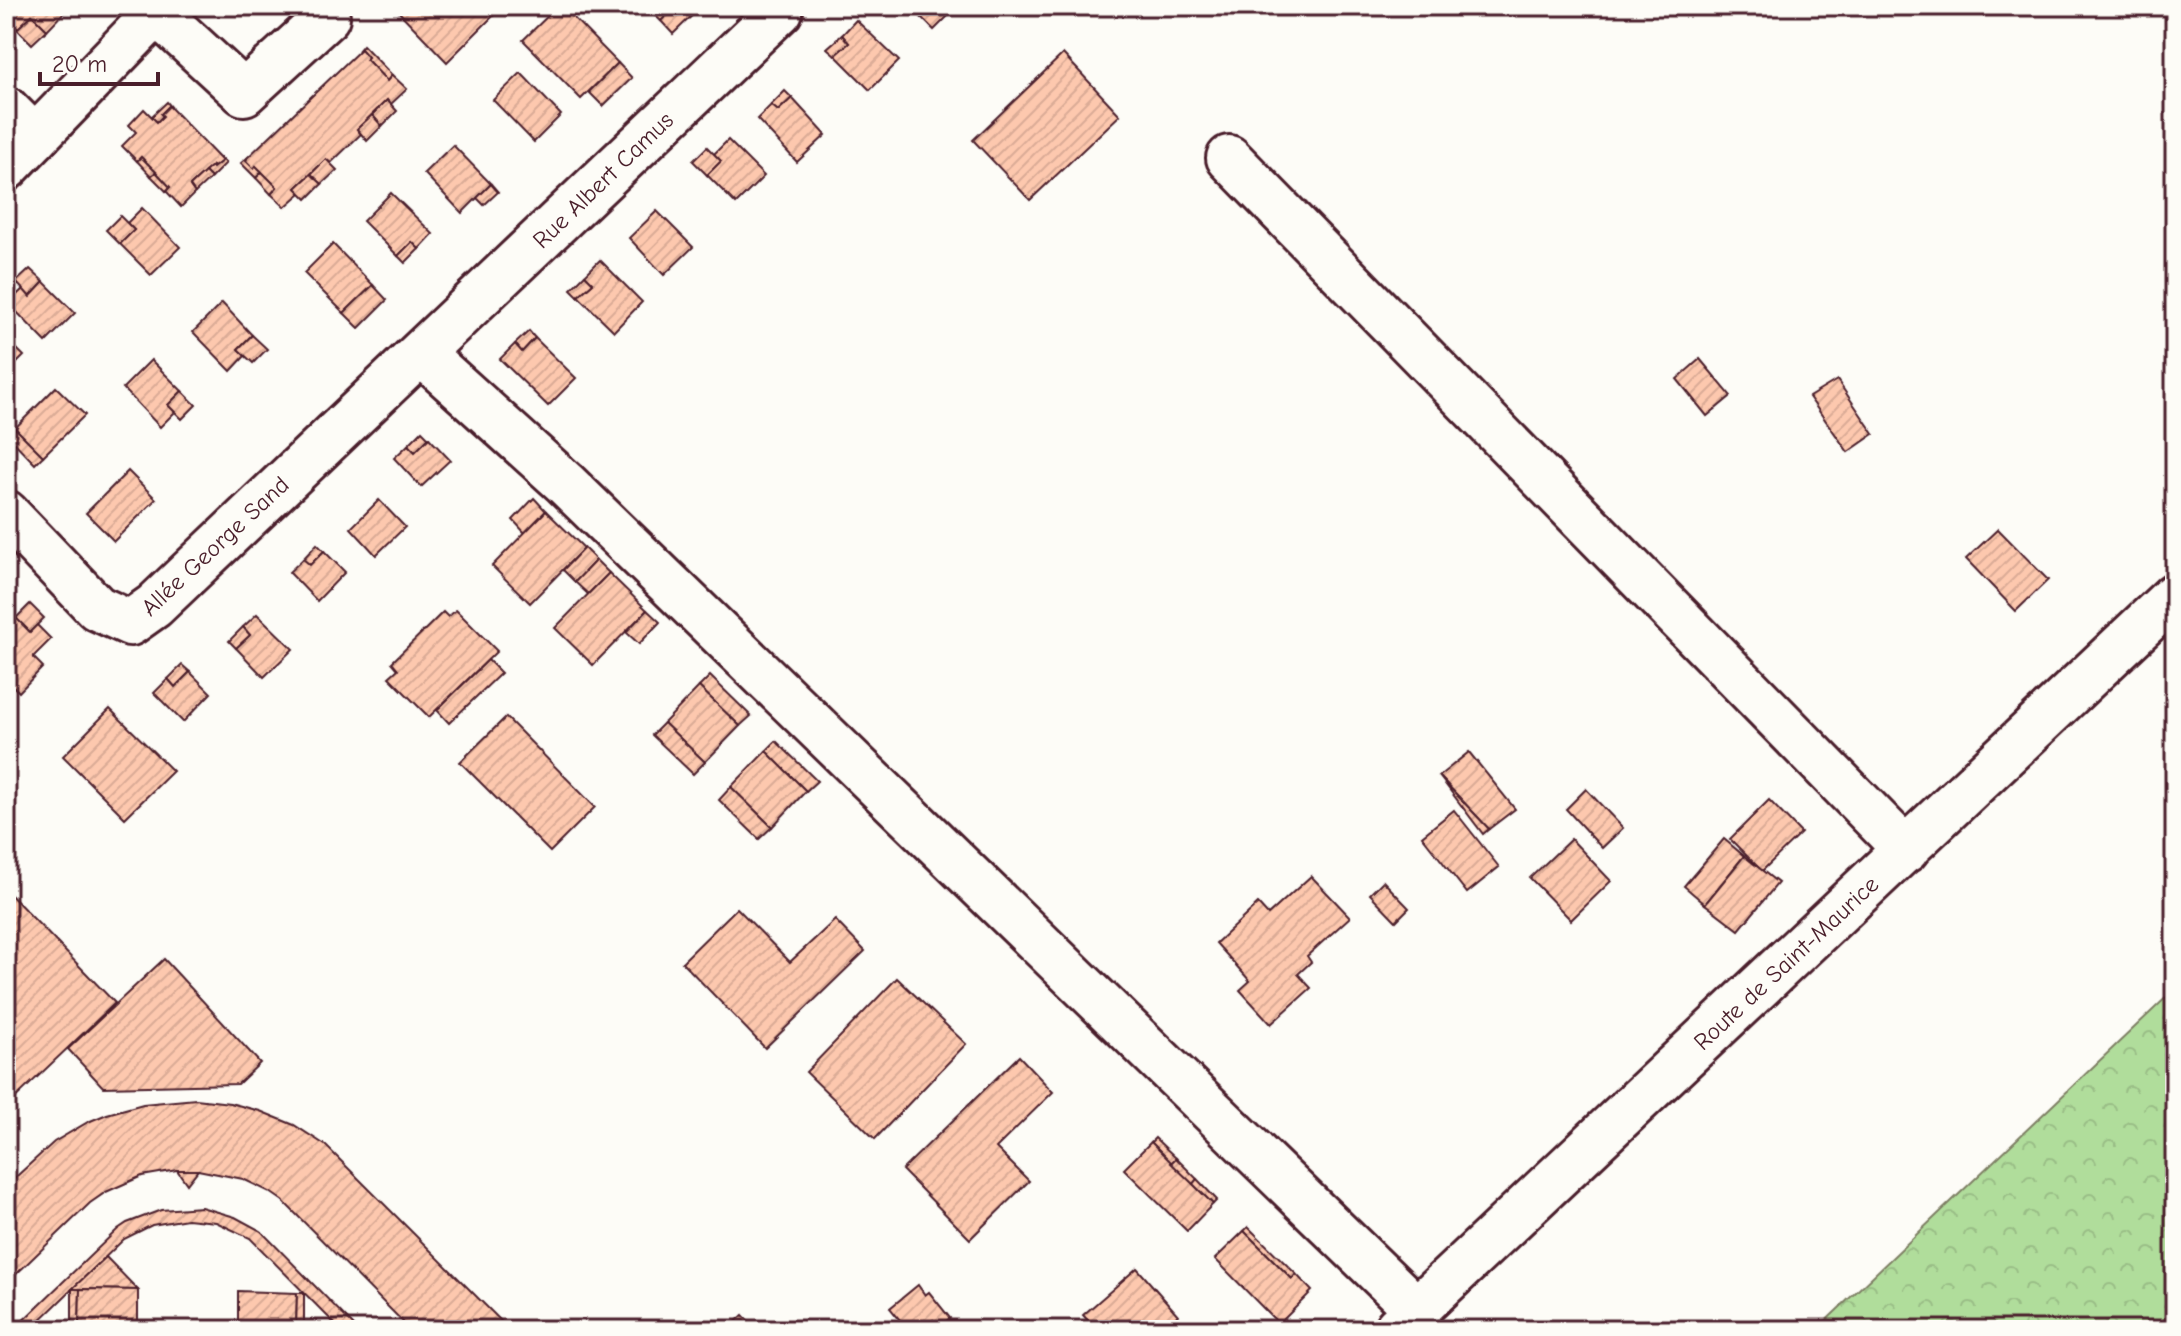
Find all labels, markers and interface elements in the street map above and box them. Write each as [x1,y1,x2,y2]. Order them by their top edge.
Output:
scale bar [40,36,158,86]
text: 20 m [52,50,107,78]
street label: Rue Albert Camus [527,106,679,254]
street label: Allée George Sand [135,470,295,622]
street label: Route de Saint-Maurice [1688,870,1884,1056]

